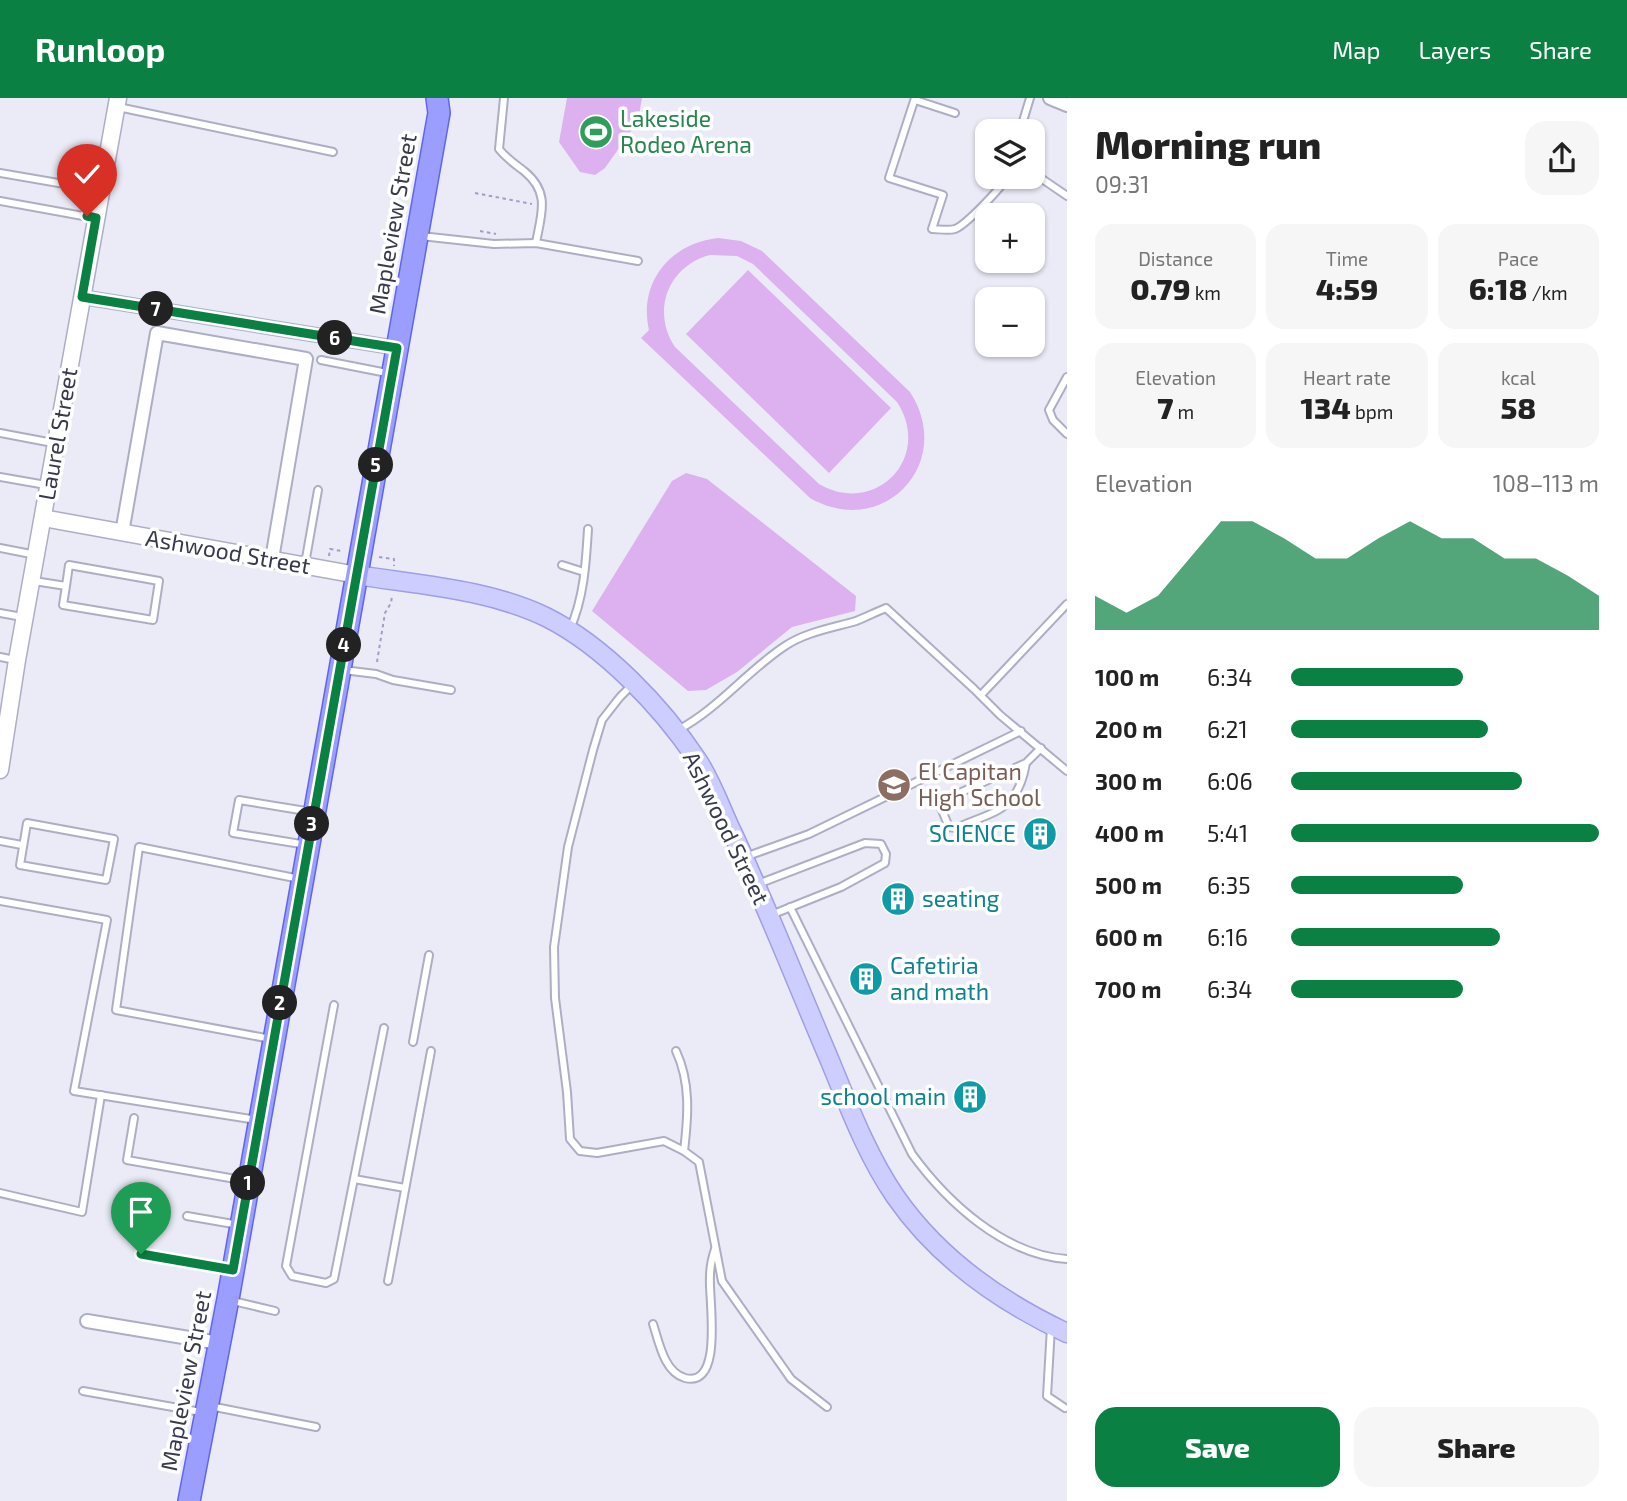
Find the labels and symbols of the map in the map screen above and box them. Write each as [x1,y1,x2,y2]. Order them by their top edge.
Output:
place label: Lakeside Rodeo Arena [620,104,752,158]
sports icon: Lakeside Rodeo Arena [577,113,615,151]
street label: Mapleview Street [362,131,422,316]
pin [57,144,117,216]
pin: 7 [138,292,174,326]
pin: 6 [318,320,352,356]
street label: Laurel Street [32,365,82,502]
pin: 5 [358,448,394,482]
street label: Ashwood Street [144,523,313,579]
pin: 4 [326,628,362,662]
street label: Ashwood Street [678,747,776,909]
place label: El Capitan High School [918,757,1041,811]
school or university icon: El Capitan High School [875,766,913,804]
pin: 3 [294,806,330,842]
building icon: SCIENCE [1021,815,1059,853]
place label: SCIENCE [929,819,1016,847]
building icon: seating [879,880,917,918]
place label: seating [922,884,999,912]
place label: Cafetiria and math [890,951,989,1005]
building icon: Cafetiria and math [847,960,885,998]
pin: 2 [262,986,298,1020]
building icon: school main [951,1078,989,1116]
place label: school main [820,1082,946,1110]
pin: 1 [230,1166,266,1200]
pin [111,1182,171,1254]
street label: Mapleview Street [154,1288,216,1473]

